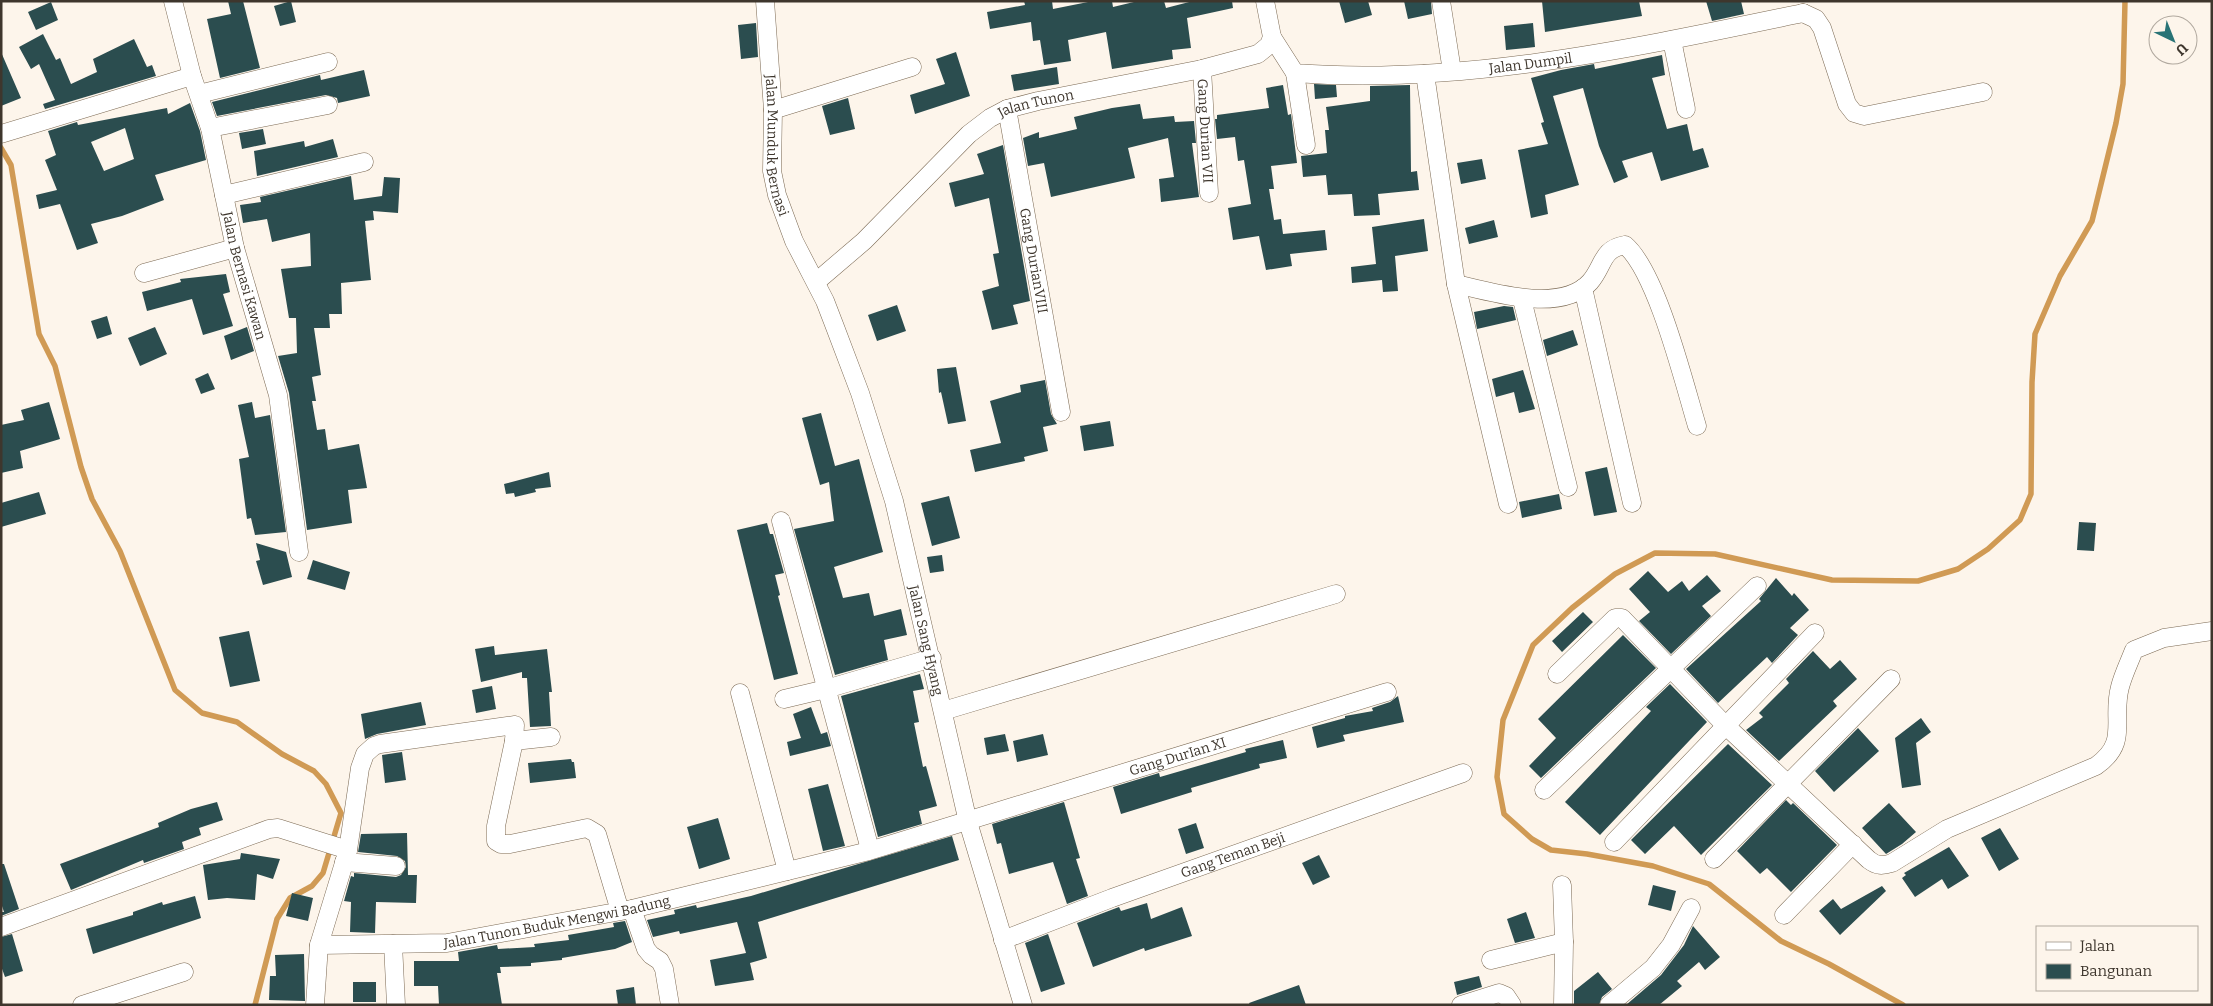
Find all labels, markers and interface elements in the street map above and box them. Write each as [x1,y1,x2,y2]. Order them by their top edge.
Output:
north arrow [2148,15,2198,65]
text: U [2171,39,2191,59]
street label: Jalan Dumpil [1487,49,1574,77]
street label: Jalan Munduk Bernasi [761,73,792,218]
street label: Gang Durian VII [1194,78,1216,184]
street label: Jalan Tunon [994,86,1075,122]
street label: Gang DurianVIII [1016,207,1051,315]
street label: Jalan Bernasi Kawan [218,209,269,342]
street label: Jalan Sang Hyang [904,583,947,697]
street label: Gang DurIan XI [1127,734,1228,780]
street label: Gang Teman Beji [1178,829,1287,882]
street label: Jalan Tunon Buduk Mengwi Badung [442,892,672,952]
legend [2036,926,2198,991]
text: Jalan [2079,937,2115,955]
text: Bangunan [2080,962,2152,980]

